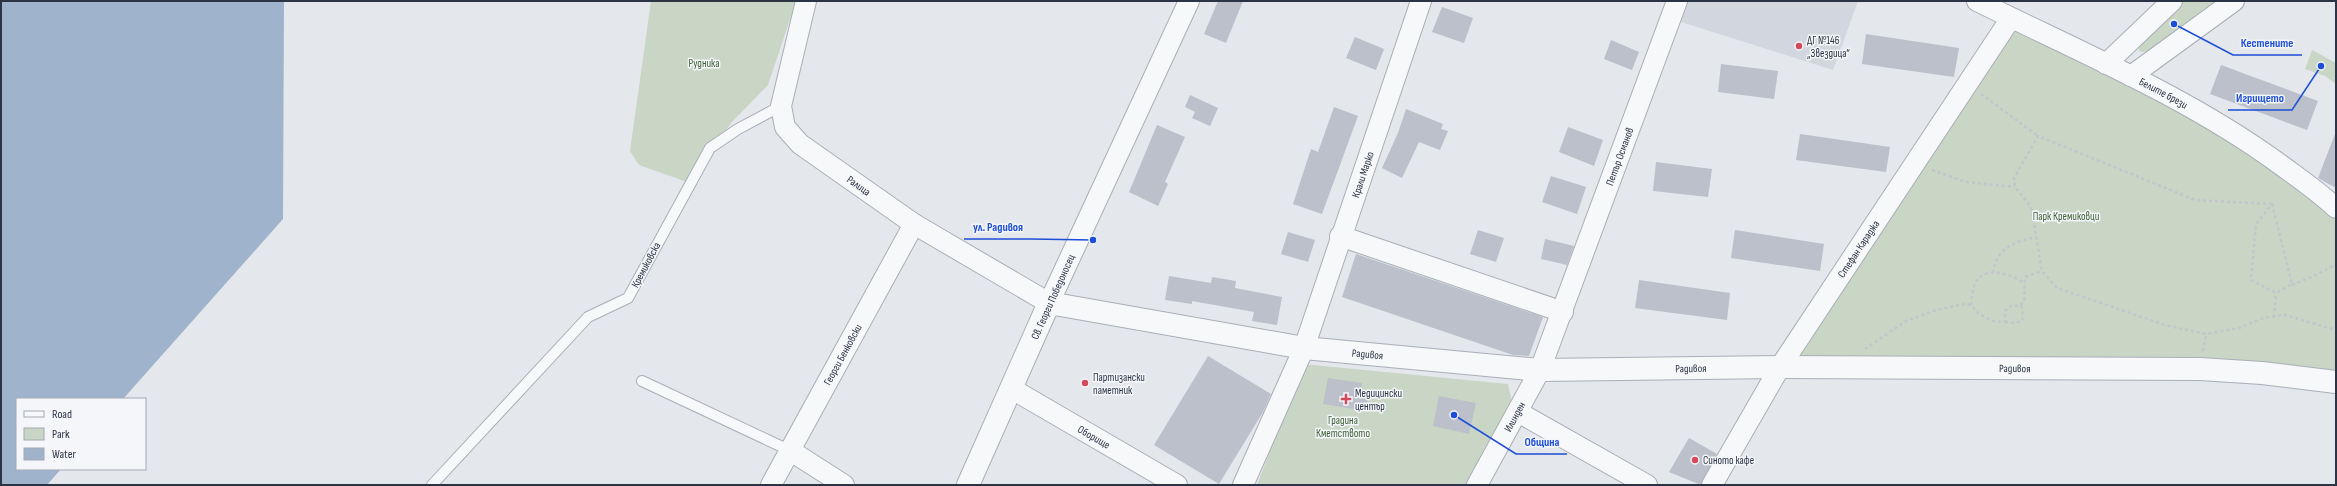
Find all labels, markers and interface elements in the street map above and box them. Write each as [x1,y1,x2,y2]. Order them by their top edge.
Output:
callout: Кестените [2233,31,2302,55]
place label: ДГ №146 „Звездица“ [1807,34,1850,60]
text: Кестените [2241,36,2293,51]
marker: ДГ №146 „Звездица“ [1794,41,1804,51]
park label: Рудника [689,57,719,70]
street label: Белите брези [2137,75,2191,111]
callout: Игрището [2228,86,2292,110]
text: Игрището [2236,91,2284,106]
street label: Петър Османов [1603,125,1636,187]
street label: Крали Марко [1349,149,1376,199]
street label: Ралица [845,173,873,198]
park label: Парк Кремиковци [2033,210,2100,223]
callout: ул. Радивоя [964,215,1031,239]
street label: Стефан Караджа [1835,218,1882,280]
text: ул. Радивоя [973,220,1023,235]
street label: Кремиковска [629,240,663,290]
street label: Св. Георги Победоносец [1028,252,1078,342]
street label: Георги Бенковски [821,321,865,387]
street label: Радивоя [1351,346,1384,362]
street label: Радивоя [1675,361,1707,375]
street label: Радивоя [1999,362,2031,375]
place label: Партизански паметник [1093,371,1145,397]
marker: Партизански паметник [1080,378,1090,388]
place label: Медицински център [1355,387,1403,413]
marker: Медицински център [1340,393,1352,405]
legend [16,398,146,470]
street label: Илинден [1501,399,1528,434]
text: Road [52,407,72,422]
park label: Градина Кметството [1316,414,1370,440]
street label: Оборище [1076,422,1113,451]
text: Park [52,427,70,442]
callout: Община [1516,430,1567,454]
text: Община [1524,435,1560,450]
text: Water [52,447,76,462]
place label: Синото кафе [1703,454,1754,467]
marker: Синото кафе [1690,455,1700,465]

